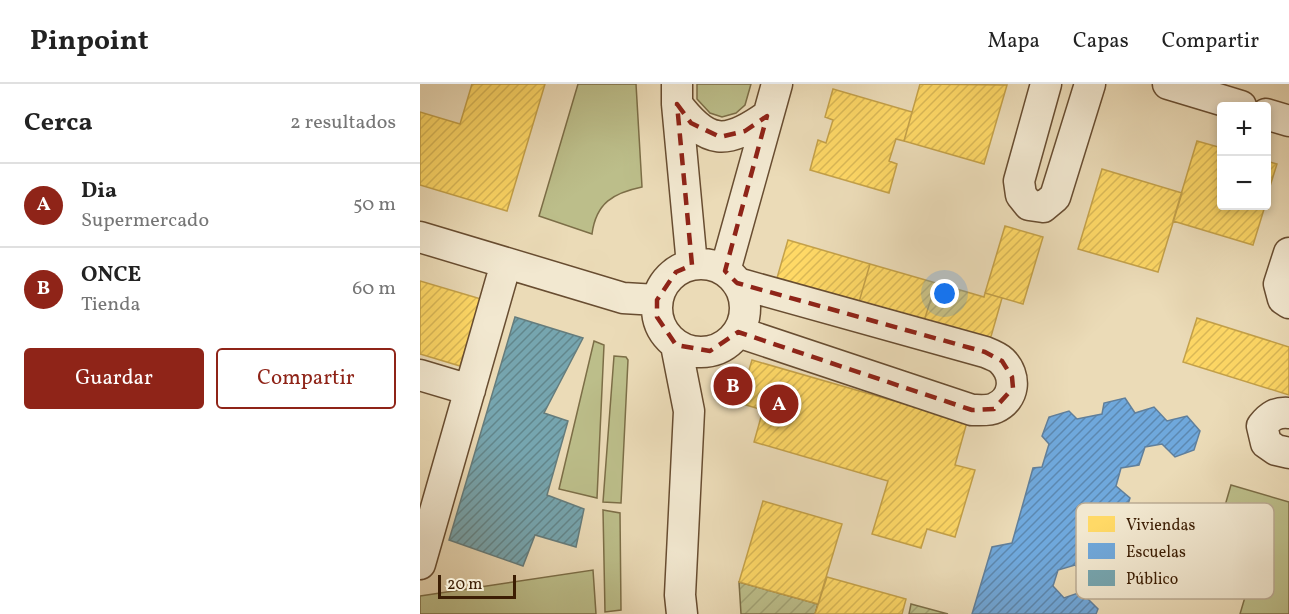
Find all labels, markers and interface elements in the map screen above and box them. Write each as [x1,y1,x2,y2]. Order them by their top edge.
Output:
text: Pinpoint [30,22,148,61]
text: Mapa [988,27,1040,56]
text: Capas [1073,27,1129,56]
text: Compartir [1162,27,1259,56]
map controls [1217,102,1271,210]
button: + [1217,102,1271,156]
text: Cerca [24,105,93,141]
text: 2 resultados [290,109,396,137]
button: − [1217,156,1271,210]
text: Dia [81,176,117,207]
text: A [36,191,51,219]
text: 50 m [353,191,396,219]
text: Supermercado [81,207,209,235]
text: ONCE [81,260,141,291]
text: B [37,275,50,303]
text: 60 m [352,275,396,303]
your location [930,279,959,308]
text: Tienda [81,291,140,319]
button: Guardar [24,348,204,409]
button: Compartir [216,348,396,409]
pin: B [714,364,752,408]
pin: A [760,382,798,426]
legend [1076,503,1274,599]
text: Viviendas [1126,515,1195,537]
text: Escuelas [1126,542,1186,564]
text: Público [1126,569,1178,591]
scale bar [438,572,516,600]
text: 20 m [447,574,482,596]

